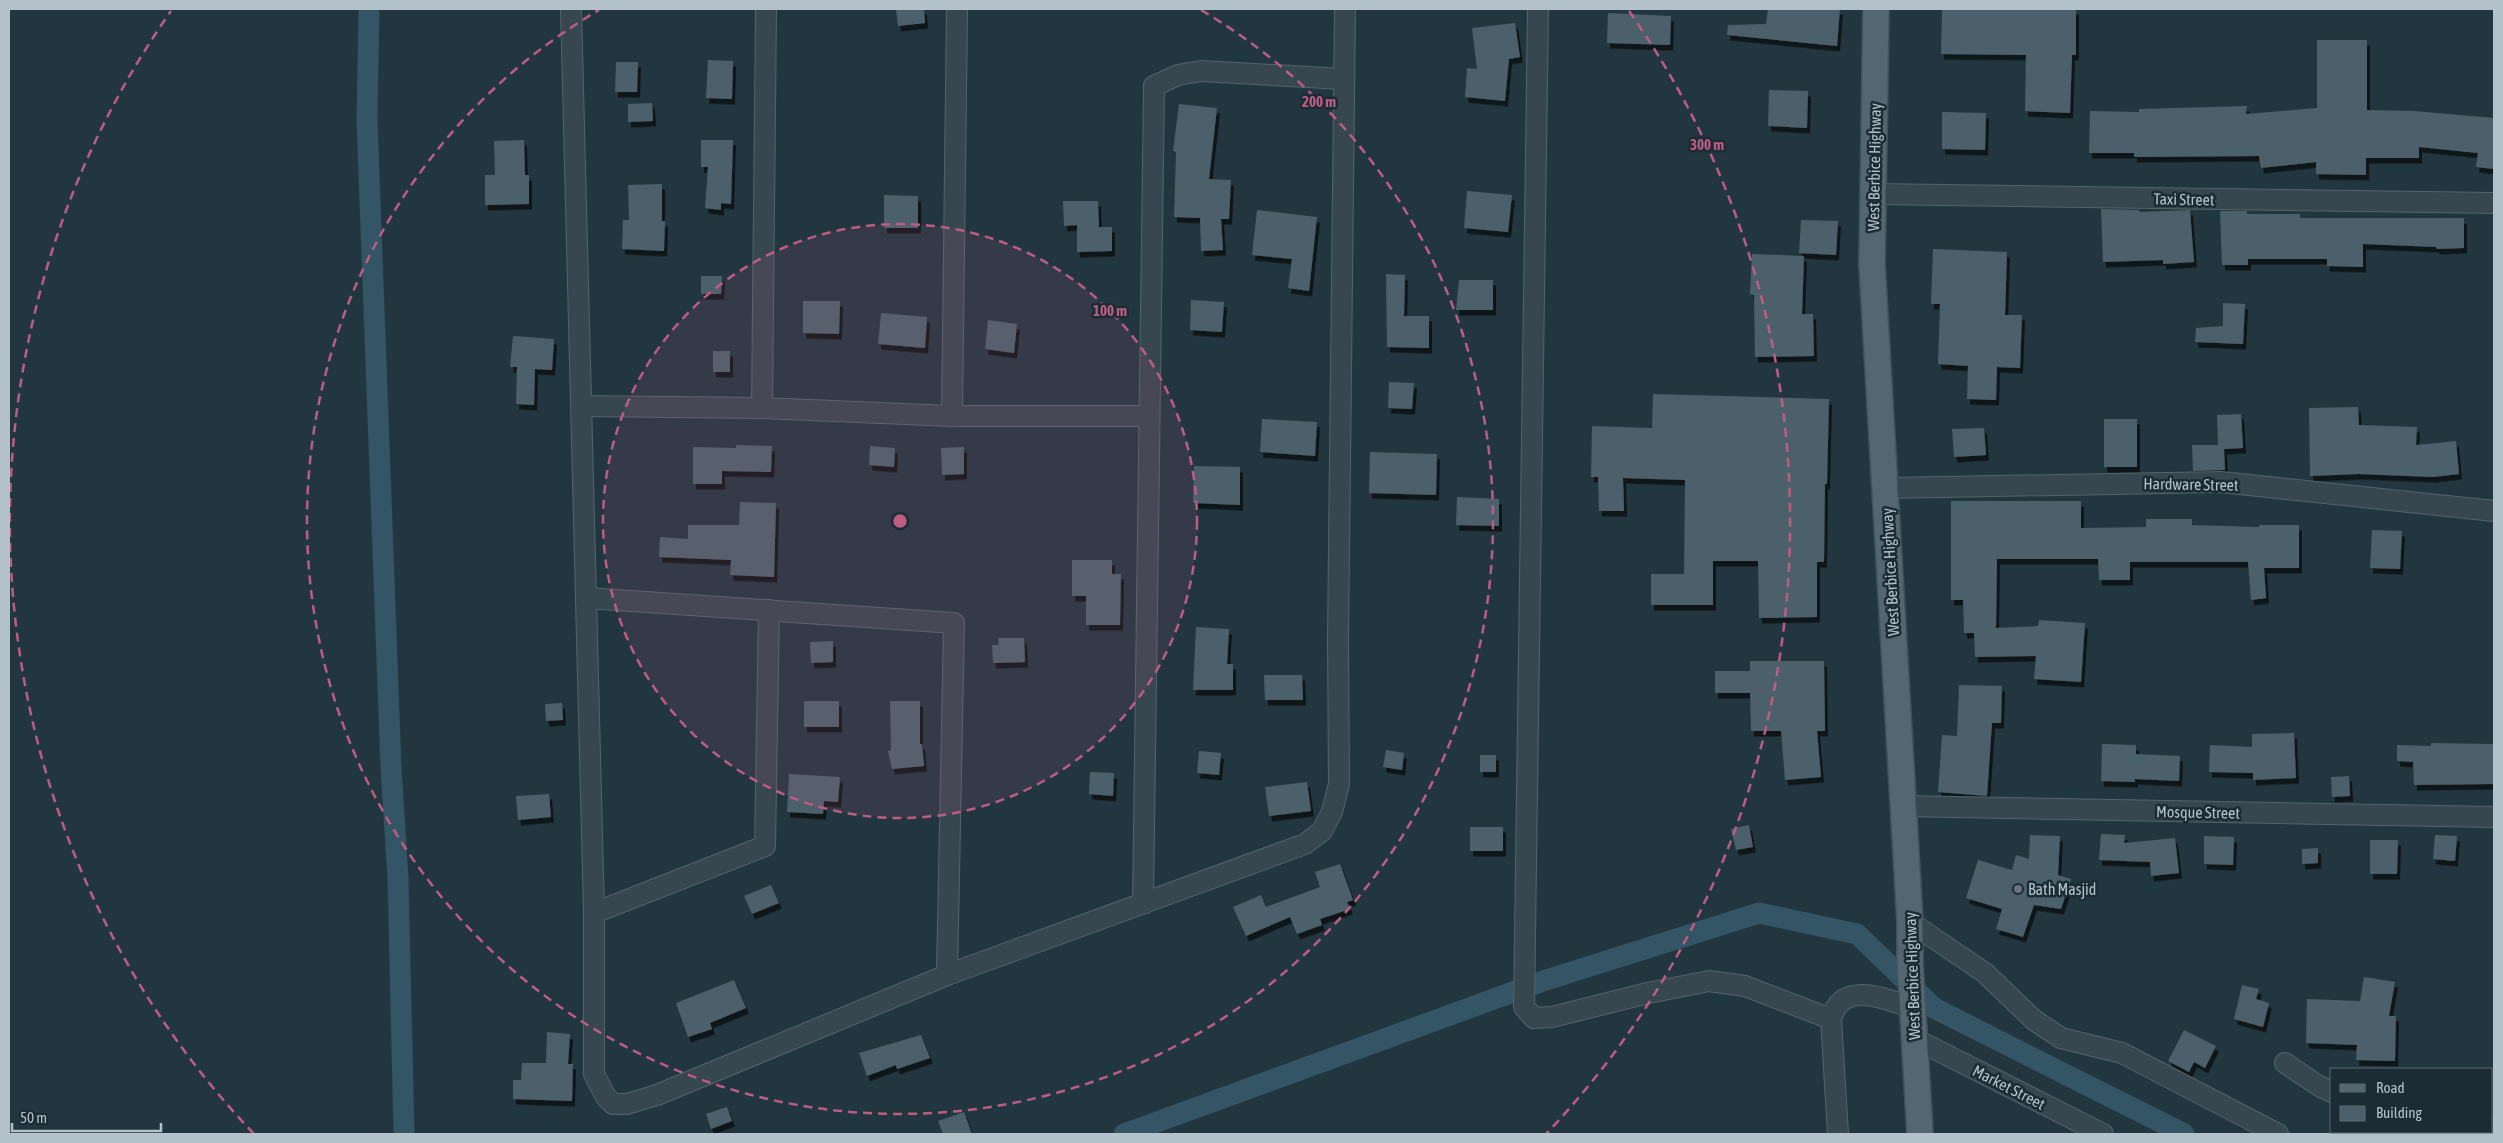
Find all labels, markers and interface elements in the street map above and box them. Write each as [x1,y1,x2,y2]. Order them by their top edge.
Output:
text: 200 m [1302,93,1336,110]
street label: West Berbice Highway [1864,102,1885,231]
text: 300 m [1690,136,1724,153]
street label: Taxi Street [2153,189,2215,209]
text: 100 m [1093,302,1127,319]
street label: Hardware Street [2143,474,2239,494]
street label: West Berbice Highway [1878,507,1903,636]
centre of rings [891,512,909,530]
street label: Mosque Street [2156,802,2240,823]
place label: Bath Masjid [2028,880,2096,899]
marker: Bath Masjid [2012,883,2024,895]
street label: West Berbice Highway [1901,911,1924,1040]
street label: Market Street [1970,1061,2049,1113]
legend [2330,1068,2493,1133]
text: Road [2376,1079,2405,1096]
scale bar [12,1100,161,1132]
text: Building [2376,1104,2422,1121]
text: 50 m [20,1109,47,1126]

